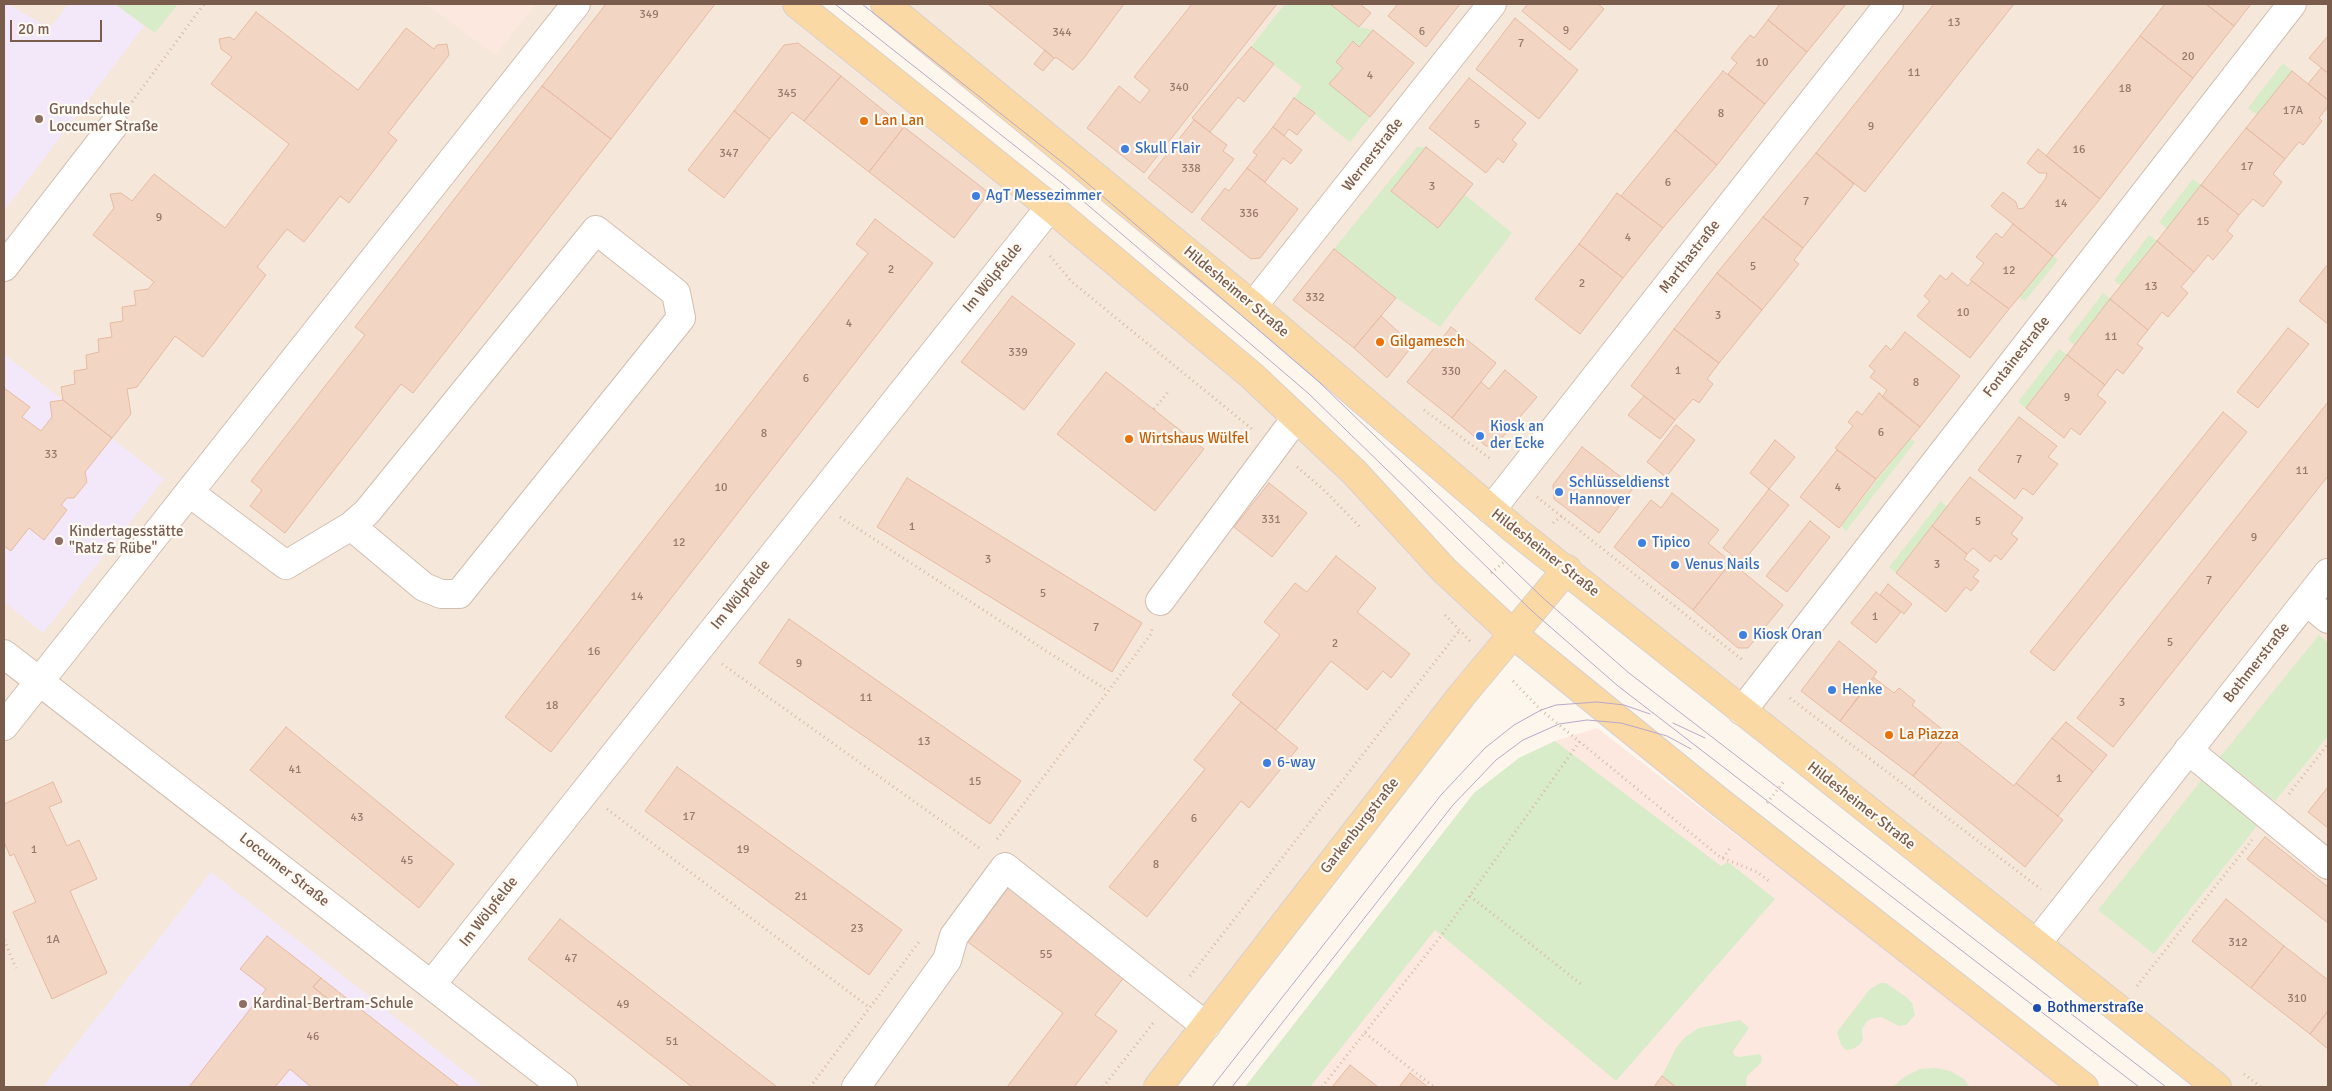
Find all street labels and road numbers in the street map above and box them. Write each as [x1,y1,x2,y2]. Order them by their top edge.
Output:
street label: Wernerstraße [1339,115,1407,195]
street label: Marthastraße [1656,217,1724,297]
street label: Im Wölpfelde [960,240,1026,316]
street label: Hildesheimer Straße [1180,243,1292,341]
street label: Fontainestraße [1980,313,2054,401]
street label: Hildesheimer Straße [1487,505,1603,601]
street label: Im Wölpfelde [708,557,774,633]
street label: Bothmerstraße [2220,619,2294,707]
street label: Hildesheimer Straße [1803,758,1919,854]
street label: Garkenburgstraße [1317,774,1403,878]
street label: Loccumer Straße [235,829,333,911]
street label: Im Wölpfelde [456,873,522,951]

